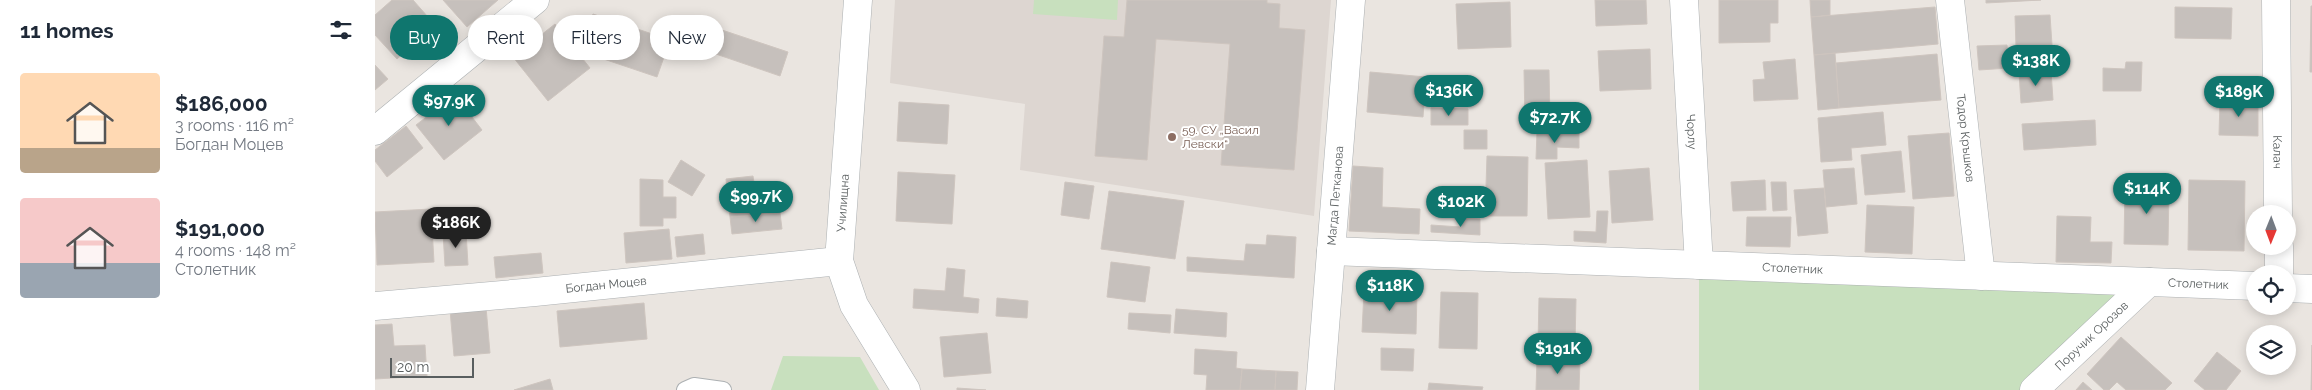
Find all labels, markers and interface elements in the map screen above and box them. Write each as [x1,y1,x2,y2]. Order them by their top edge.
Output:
chip: Buy [390,15,458,60]
chip: Rent [468,15,543,60]
chip: Filters [553,15,640,60]
chip: New [650,15,724,60]
icon: filters [327,16,355,44]
text: 11 homes [20,18,114,43]
pin: $138K [2001,44,2071,87]
text: $138K [2012,51,2060,70]
pin: $136K [1414,74,1484,117]
pin: $189K [2204,76,2274,118]
text: $136K [1425,81,1473,100]
text: $189K [2215,82,2263,101]
pin: $97.9K [408,84,490,127]
text: $186,000 [175,91,268,116]
text: $97.9K [423,91,475,110]
icon: home [60,93,120,153]
street label: Тодор Кръшков [1954,93,1977,183]
pin: $72.7K [1514,102,1596,144]
text: $72.7K [1529,108,1581,127]
street label: Чорлу [1683,114,1699,150]
text: 3 rooms · 116 m² [175,116,294,135]
place label: 59. СУ „Васил Левски“ [1182,123,1259,151]
marker: 59. СУ „Васил Левски“ [1166,131,1178,143]
text: Богдан Моцев [175,135,283,154]
street label: Калач [2270,135,2285,169]
street label: Магда Петканова [1325,145,1346,246]
pin: $114K [2112,172,2182,215]
street label: Училищна [834,174,852,232]
text: $114K [2124,179,2170,198]
pin: $99.7K [715,180,797,223]
pin: $102K [1426,186,1496,228]
text: $99.7K [730,187,782,206]
text: $102K [1437,192,1485,211]
north arrow [2246,205,2296,255]
map controls [2246,205,2296,375]
pin: $186K [421,206,491,249]
text: $186K [432,213,480,232]
text: $191,000 [175,216,265,241]
icon: home [60,218,120,278]
text: 4 rooms · 148 m² [175,241,296,260]
text: Столетник [175,260,256,279]
street label: Столетник [1762,260,1823,277]
button: locate [2246,265,2296,315]
pin: $118K [1355,270,1425,312]
street label: Богдан Моцев [565,274,647,296]
text: $118K [1367,276,1413,295]
street label: Столетник [2168,276,2229,292]
street label: Поручик Орозов [2052,298,2131,373]
button: layers [2246,325,2296,375]
pin: $191K [1523,332,1593,375]
text: $191K [1535,339,1581,358]
scale bar [390,355,474,378]
text: 20 m [397,359,429,375]

